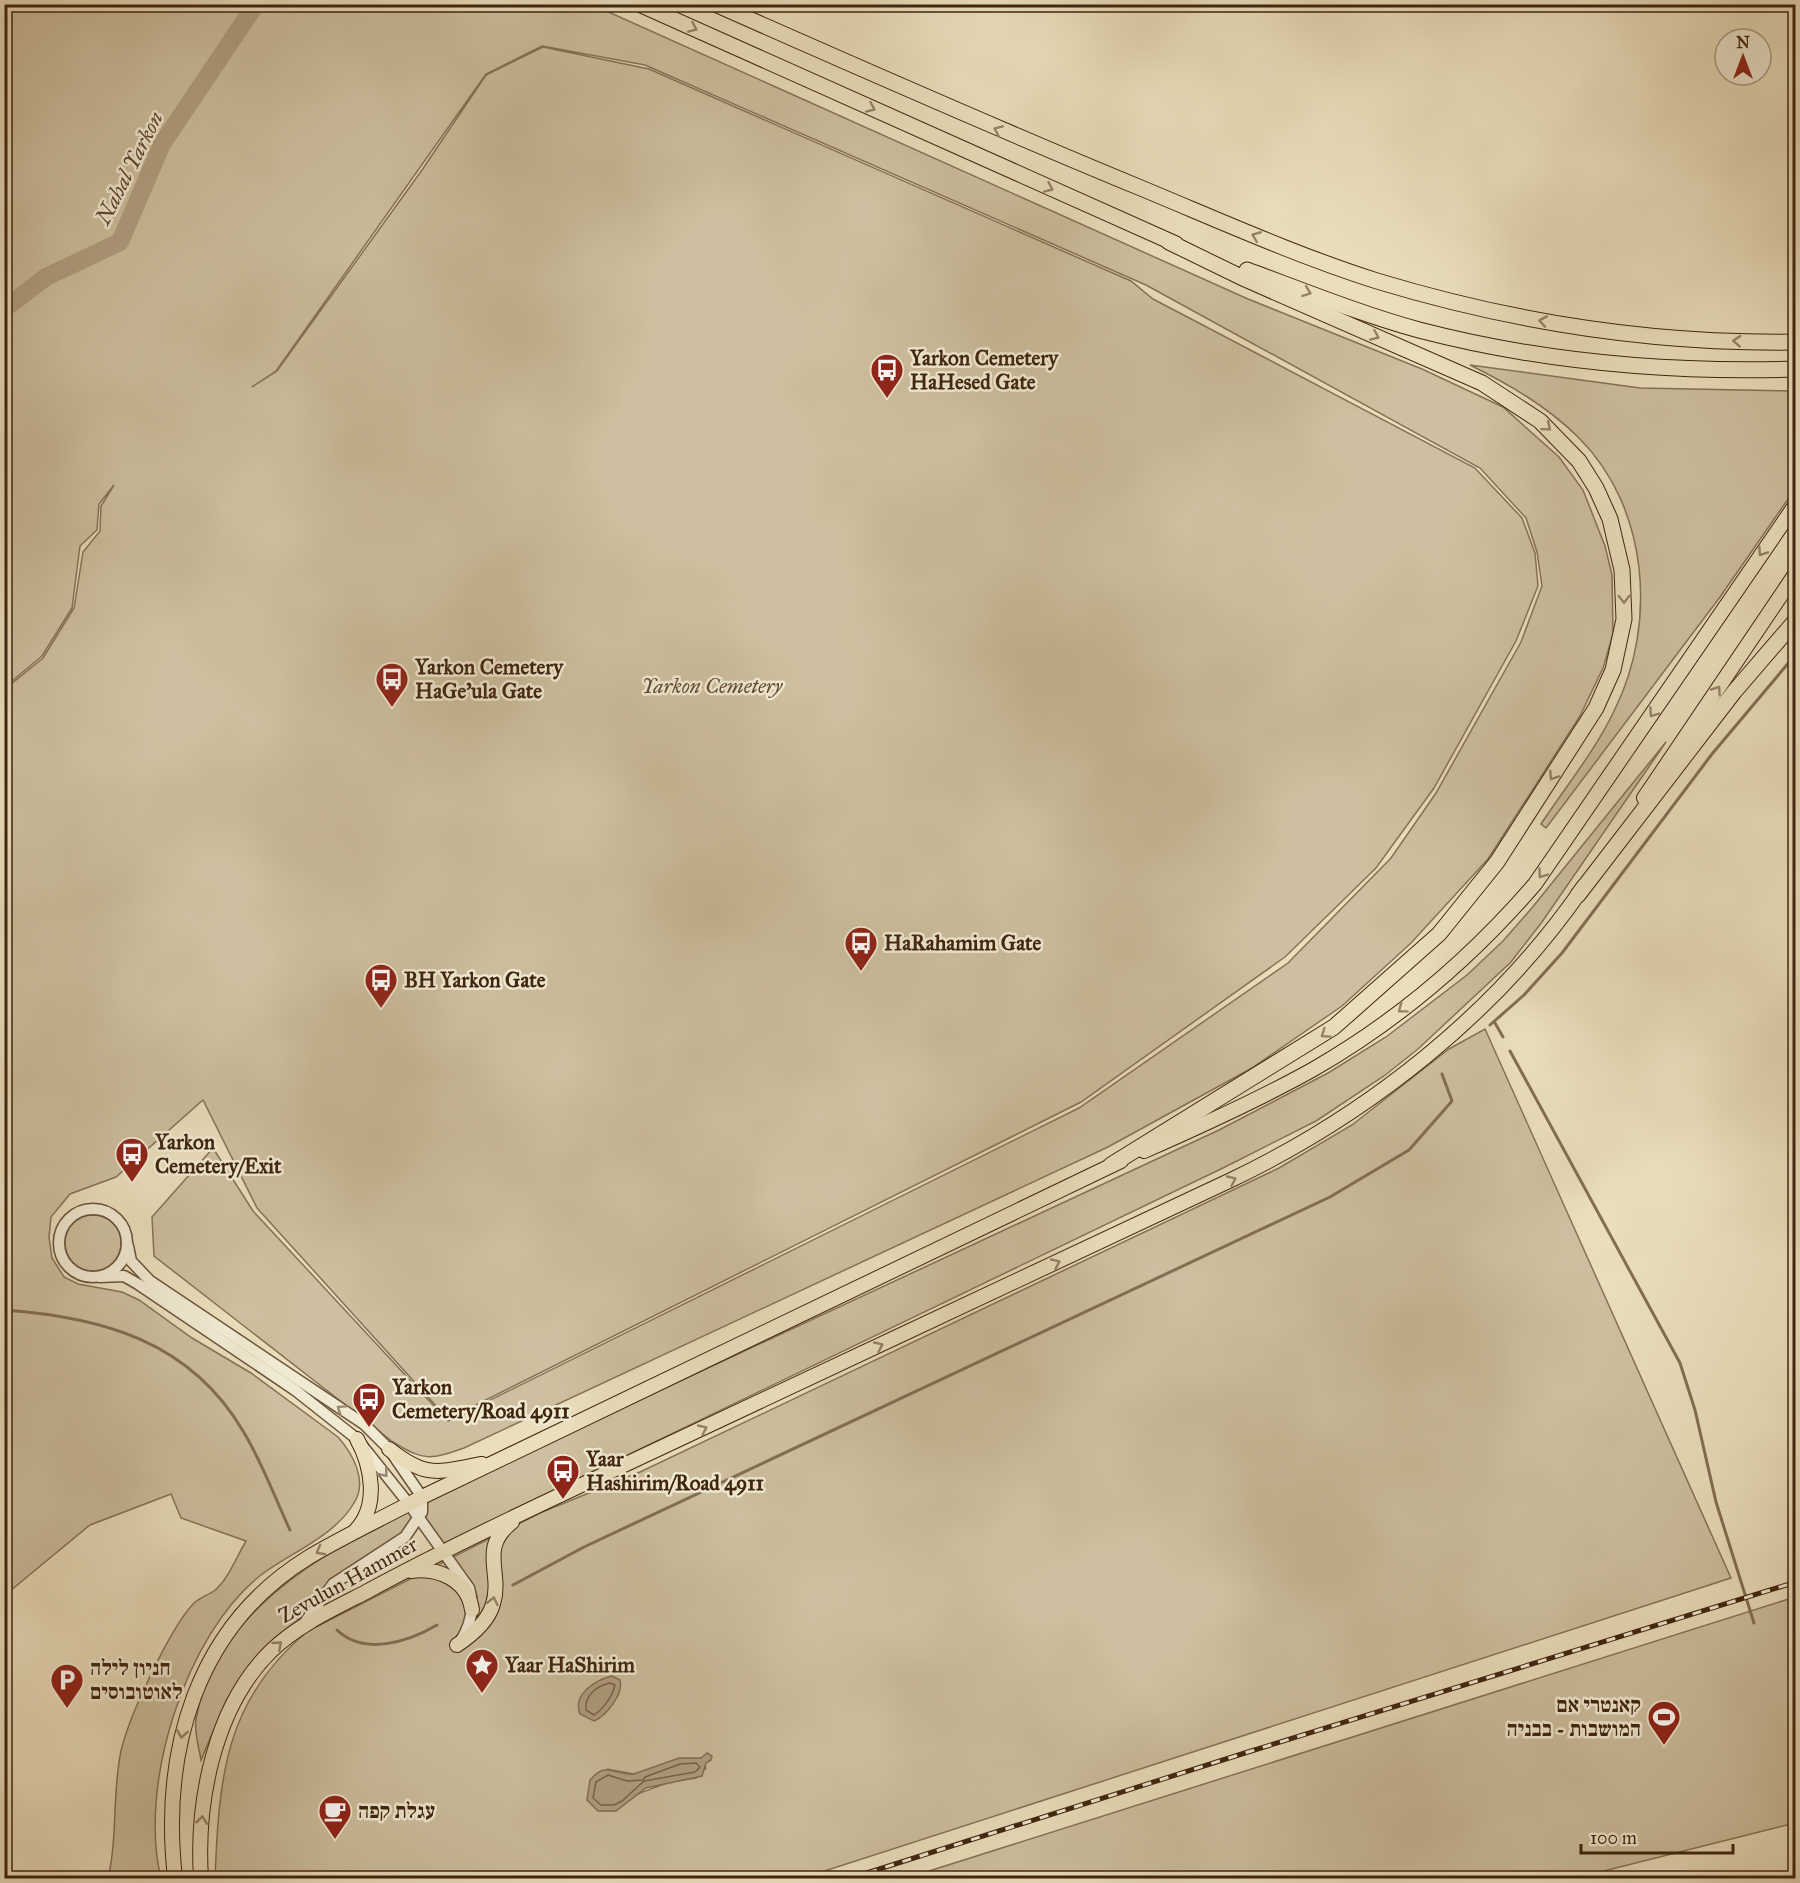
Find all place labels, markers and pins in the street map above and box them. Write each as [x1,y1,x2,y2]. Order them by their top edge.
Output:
place label: Yarkon Cemetery HaHesed Gate [909,345,1059,395]
bus stop icon: Yarkon Cemetery HaHesed Gate [869,352,905,399]
place label: Yarkon Cemetery HaGe'ula Gate [414,654,564,704]
bus stop icon: Yarkon Cemetery HaGe'ula Gate [374,661,410,708]
bus stop icon: HaRahamim Gate [843,925,879,972]
place label: HaRahamim Gate [884,930,1041,956]
bus stop icon: BH Yarkon Gate [363,962,399,1009]
place label: BH Yarkon Gate [404,967,546,993]
place label: Yarkon Cemetery/Exit [154,1129,282,1179]
bus stop icon: Yarkon Cemetery/Exit [114,1136,150,1183]
place label: Yarkon Cemetery/Road 4911 [391,1374,570,1424]
bus stop icon: Yarkon Cemetery/Road 4911 [351,1381,387,1428]
place label: Yaar Hashirim/Road 4911 [585,1446,764,1496]
bus stop icon: Yaar Hashirim/Road 4911 [545,1453,581,1500]
place icon: Yaar HaShirim [464,1647,500,1694]
place label: Yaar HaShirim [504,1652,635,1678]
place label: חניון לילה לאוטובוסים [90,1655,182,1705]
parking icon: חניון לילה לאוטובוסים [49,1662,85,1709]
place label: קאנטרי אם המושבות - בבניה [1507,1692,1641,1742]
sports icon: קאנטרי אם המושבות - בבניה [1646,1699,1682,1746]
cafe icon: עגלת קפה [317,1793,353,1840]
place label: עגלת קפה [358,1798,435,1824]

